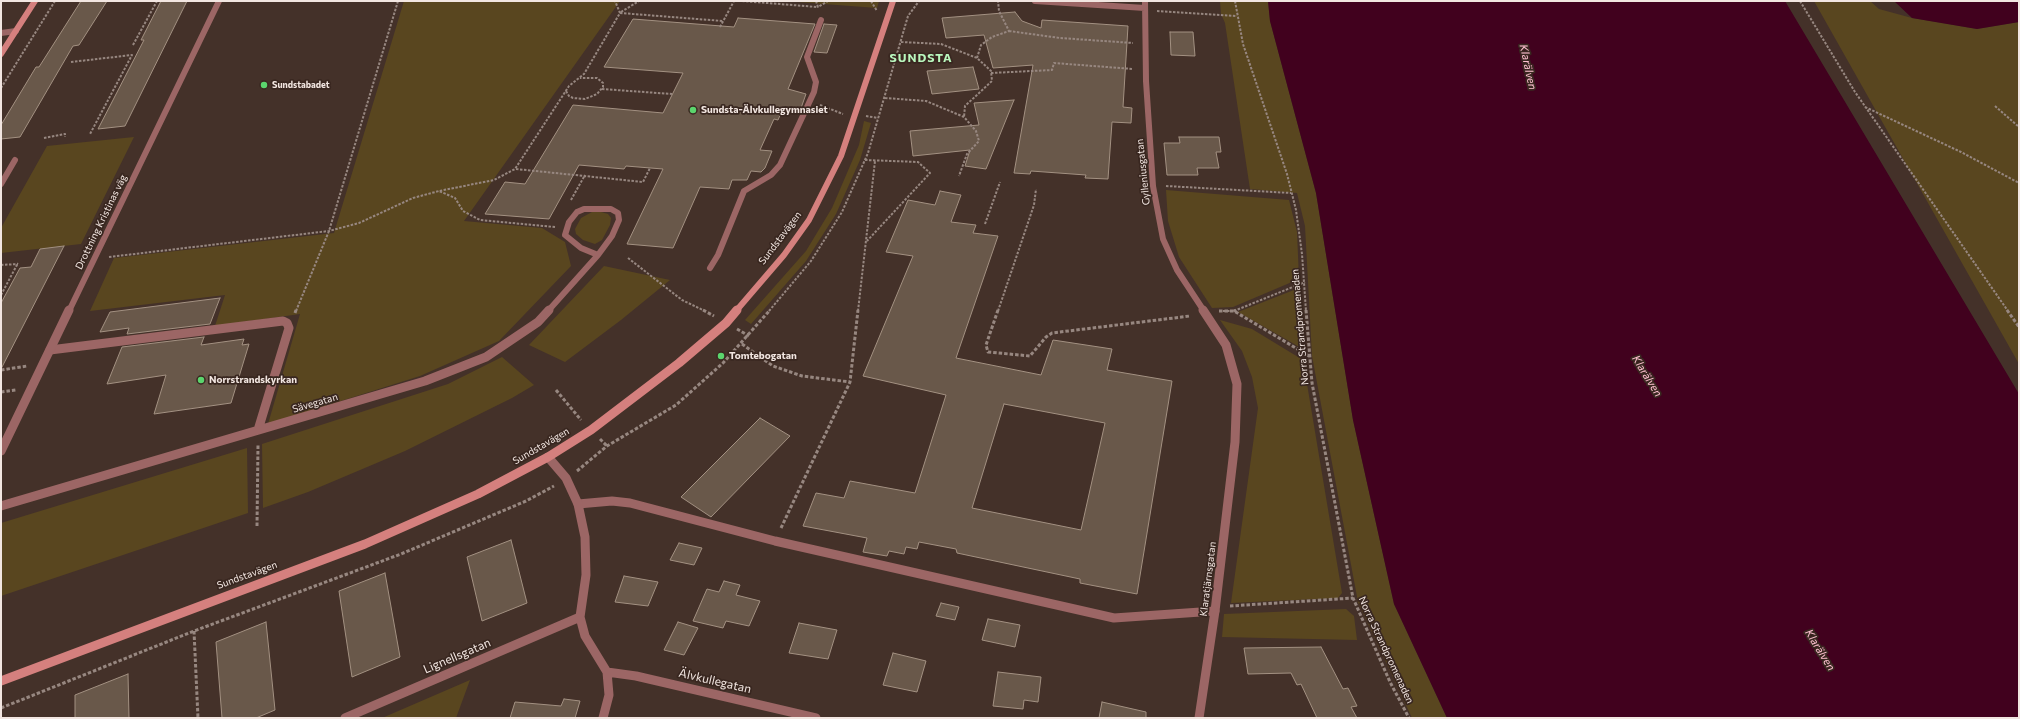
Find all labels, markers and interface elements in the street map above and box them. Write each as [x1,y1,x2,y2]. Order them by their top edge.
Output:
water label: Klarälven [1517,43,1539,91]
district label: SUNDSTA [889,51,953,65]
marker: Sundstabadet [259,80,269,90]
place label: Sundstabadet [272,80,330,90]
place label: Sundsta-Älvkullegymnasiet [701,104,828,116]
marker: Sundsta-Älvkullegymnasiet [688,105,698,115]
street label: Gylleniusgatan [1134,138,1152,206]
street label: Drottning Kristinas väg [73,173,129,271]
street label: Sundstavägen [756,209,804,267]
street label: Norra Strandpromenaden [1289,268,1311,386]
place label: Tomtebogatan [729,350,797,362]
marker: Tomtebogatan [716,351,726,361]
water label: Klarälven [1629,353,1665,399]
place label: Norrstrandskyrkan [209,374,297,386]
marker: Norrstrandskyrkan [196,375,206,385]
street label: Sävegatan [291,391,339,415]
street label: Sundstavägen [511,425,571,467]
street label: Klaratjärnsgatan [1197,541,1219,617]
street label: Sundstavägen [215,559,279,591]
street label: Norra Strandpromenaden [1356,595,1416,705]
water label: Klarälven [1802,627,1838,673]
street label: Lignellsgatan [421,635,493,677]
street label: Älvkullegatan [677,666,753,696]

